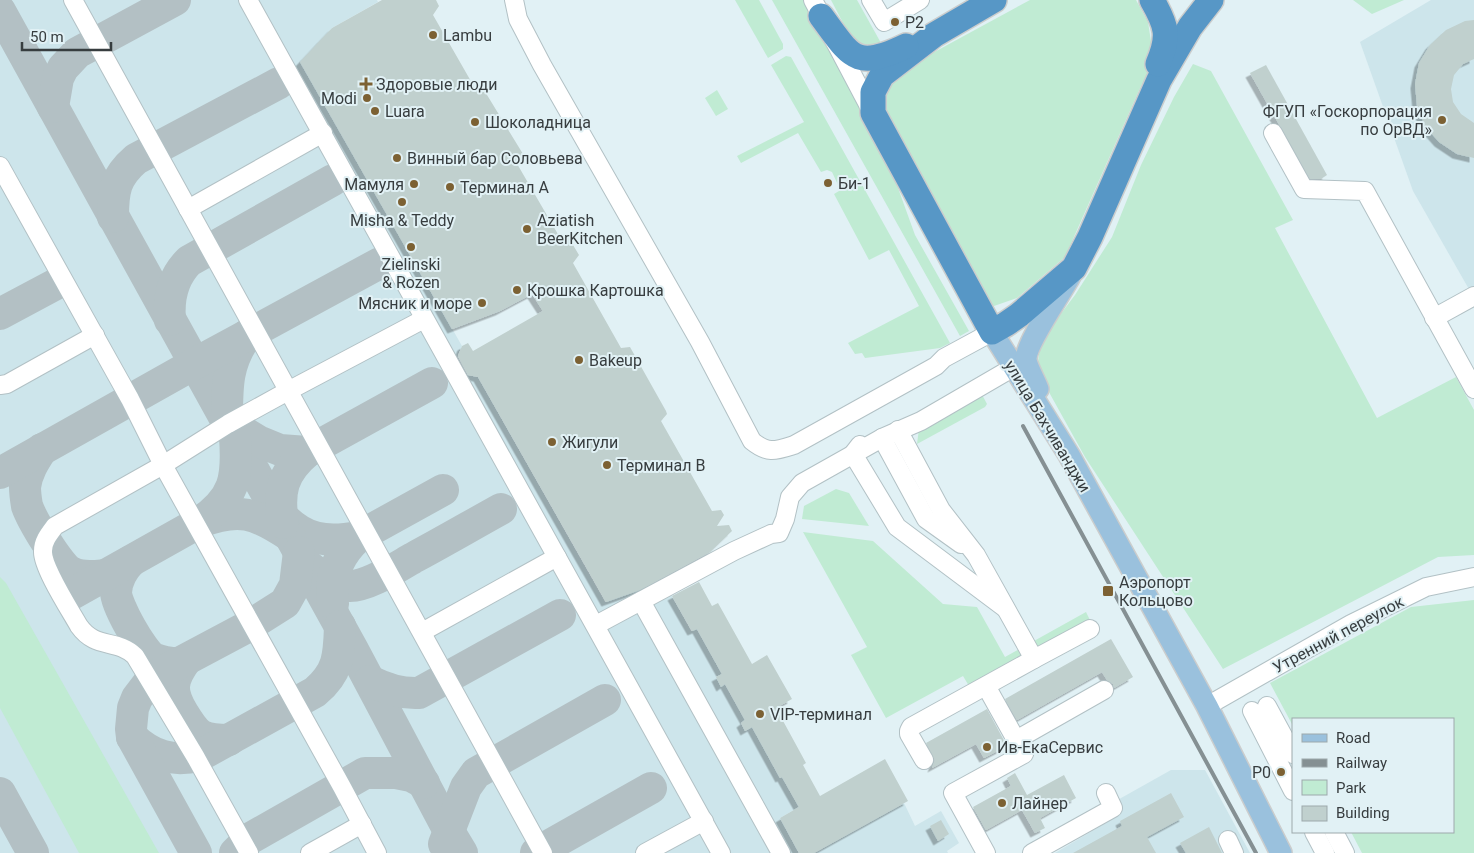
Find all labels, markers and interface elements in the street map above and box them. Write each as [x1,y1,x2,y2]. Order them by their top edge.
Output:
place label: P2 [905,13,924,32]
marker: P2 [889,16,901,28]
scale bar [22,20,111,52]
place label: Lambu [443,26,492,45]
text: 50 m [30,28,64,46]
marker: Lambu [427,29,439,41]
place label: Здоровые люди [376,75,497,94]
marker: Здоровые люди [360,78,372,90]
place label: Modi [321,89,357,108]
marker: Modi [361,92,373,104]
place label: Luara [385,102,425,121]
place label: ФГУП «Госкорпорация по ОрВД» [1263,102,1432,139]
marker: Luara [369,105,381,117]
place label: Шоколадница [485,113,591,132]
marker: ФГУП «Госкорпорация по ОрВД» [1436,114,1448,126]
marker: Шоколадница [469,116,481,128]
place label: Винный бар Соловьева [407,149,583,168]
marker: Винный бар Соловьева [391,152,403,164]
place label: Би-1 [838,174,871,193]
place label: Мамуля [344,175,404,194]
marker: Би-1 [822,177,834,189]
marker: Мамуля [408,178,420,190]
place label: Терминал А [460,178,549,197]
marker: Терминал А [444,181,456,193]
marker: Misha & Teddy [396,196,408,208]
place label: Misha & Teddy [350,211,454,230]
place label: Aziatish BeerKitchen [537,211,623,248]
marker: Aziatish BeerKitchen [521,223,533,235]
marker: Zielinski & Rozen [405,241,417,253]
place label: Zielinski & Rozen [382,255,440,292]
place label: Крошка Картошка [527,281,664,300]
marker: Крошка Картошка [511,284,523,296]
place label: Мясник и море [358,294,472,313]
marker: Мясник и море [476,297,488,309]
place label: Bakeup [589,351,642,370]
marker: Bakeup [573,354,585,366]
street label: улица Бахчиванджи [1001,357,1095,496]
place label: Жигули [562,433,618,452]
marker: Жигули [546,436,558,448]
place label: Терминал B [617,456,705,475]
marker: Терминал B [601,459,613,471]
place label: Аэропорт Кольцово [1119,573,1193,610]
marker: Аэропорт Кольцово [1101,584,1115,598]
street label: Утренний переулок [1270,592,1407,677]
place label: VIP-терминал [770,705,872,724]
marker: VIP-терминал [754,708,766,720]
legend [1292,718,1454,833]
text: Road [1336,729,1370,747]
place label: Ив-ЕкаСервис [997,738,1103,757]
marker: Ив-ЕкаСервис [981,741,993,753]
text: Railway [1336,754,1387,772]
place label: P0 [1252,763,1271,782]
marker: P0 [1275,766,1287,778]
text: Park [1336,779,1367,797]
place label: Лайнер [1012,794,1068,813]
marker: Лайнер [996,797,1008,809]
text: Building [1336,804,1390,822]

